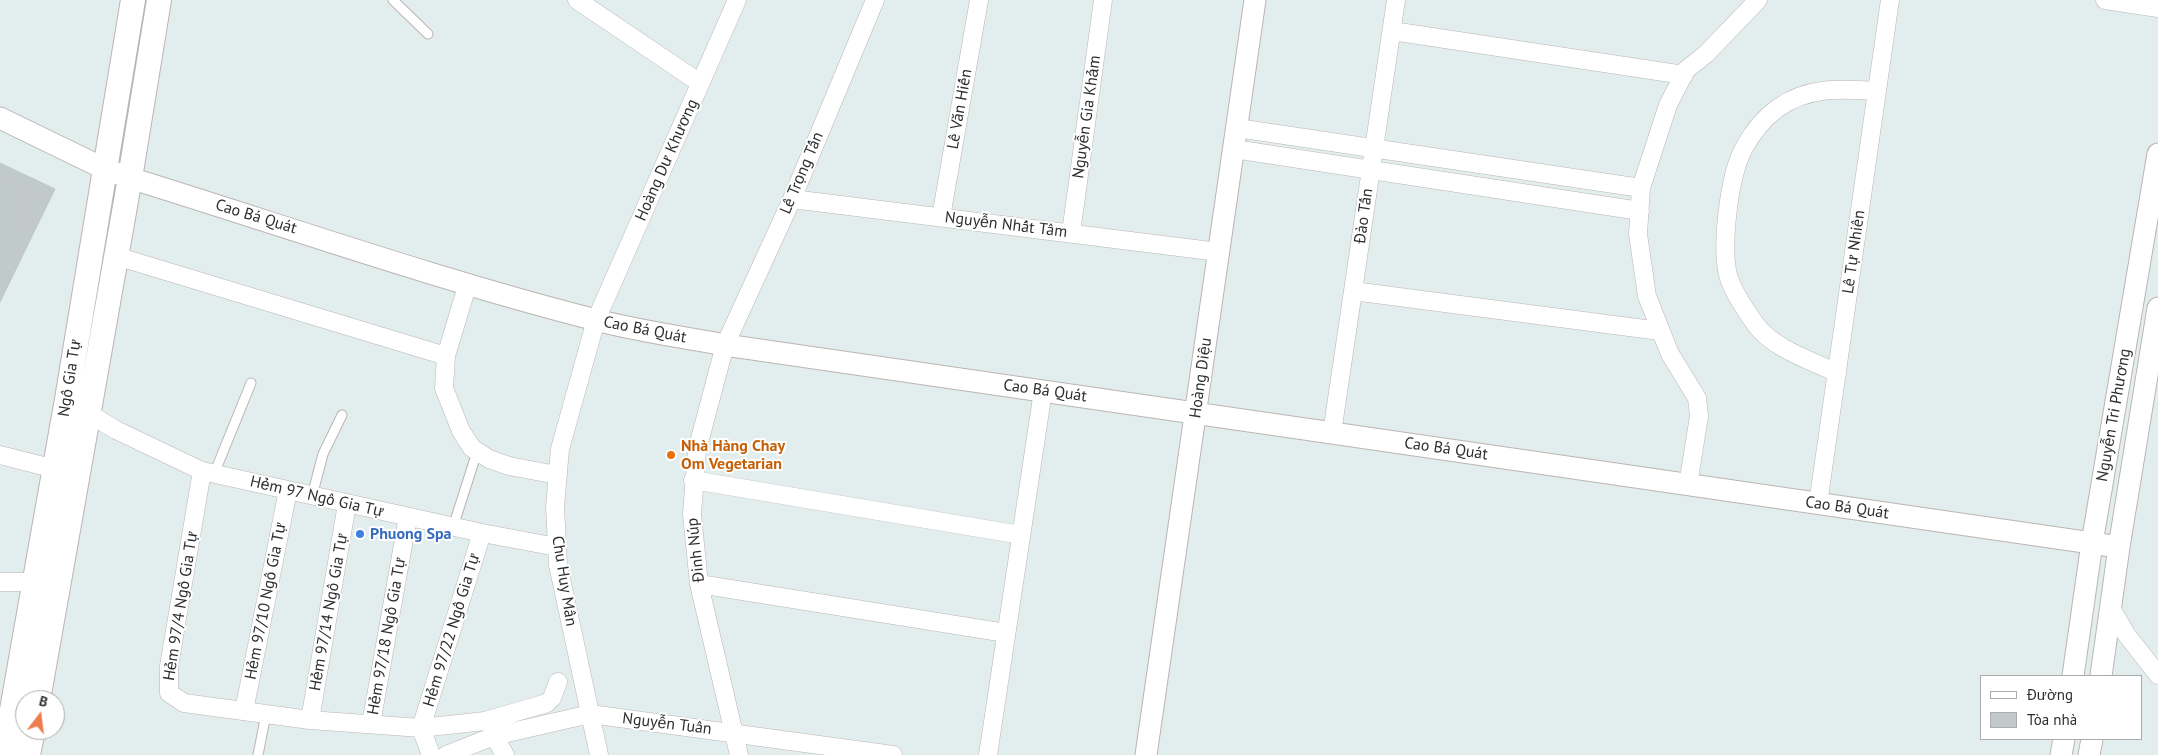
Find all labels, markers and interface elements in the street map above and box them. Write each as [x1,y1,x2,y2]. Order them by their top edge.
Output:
street label: Nguyễn Gia Khảm [1069,54,1105,180]
street label: Lê Văn Hiến [944,67,976,151]
street label: Hoàng Dư Khương [632,96,702,224]
street label: Lê Trọng Tấn [776,129,828,217]
street label: Đào Tấn [1351,187,1377,245]
street label: Cao Bá Quát [213,196,299,238]
street label: Nguyễn Nhất Tâm [944,208,1068,242]
street label: Lê Tự Nhiên [1839,209,1869,295]
street label: Cao Bá Quát [602,313,688,347]
street label: Hoàng Diệu [1186,336,1216,420]
street label: Ngô Gia Tự [54,338,86,418]
street label: Nguyễn Tri Phương [2093,347,2135,483]
street label: Cao Bá Quát [1002,376,1088,406]
street label: Cao Bá Quát [1403,434,1489,464]
place label: Nhà Hàng Chay Om Vegetarian [681,436,785,474]
marker: Nhà Hàng Chay Om Vegetarian [665,449,677,461]
street label: Hẻm 97 Ngô Gia Tự [248,472,386,522]
street label: Cao Bá Quát [1804,493,1890,523]
street label: Đinh Núp [683,517,709,583]
street label: Hẻm 97/10 Ngô Gia Tự [241,521,291,681]
place label: Phuong Spa [370,524,451,544]
marker: Phuong Spa [354,528,366,540]
street label: Hẻm 97/4 Ngô Gia Tự [160,530,202,682]
street label: Hẻm 97/14 Ngô Gia Tự [306,532,352,692]
street label: Chu Huy Mân [547,534,581,628]
street label: Hẻm 97/22 Ngô Gia Tự [419,551,485,709]
street label: Hẻm 97/18 Ngô Gia Tự [364,556,410,716]
legend [1980,675,2143,740]
text: Đường [2027,685,2073,704]
north arrow [15,690,65,740]
text: B [37,692,50,711]
street label: Nguyễn Tuân [621,709,713,739]
text: Tòa nhà [2027,710,2077,729]

